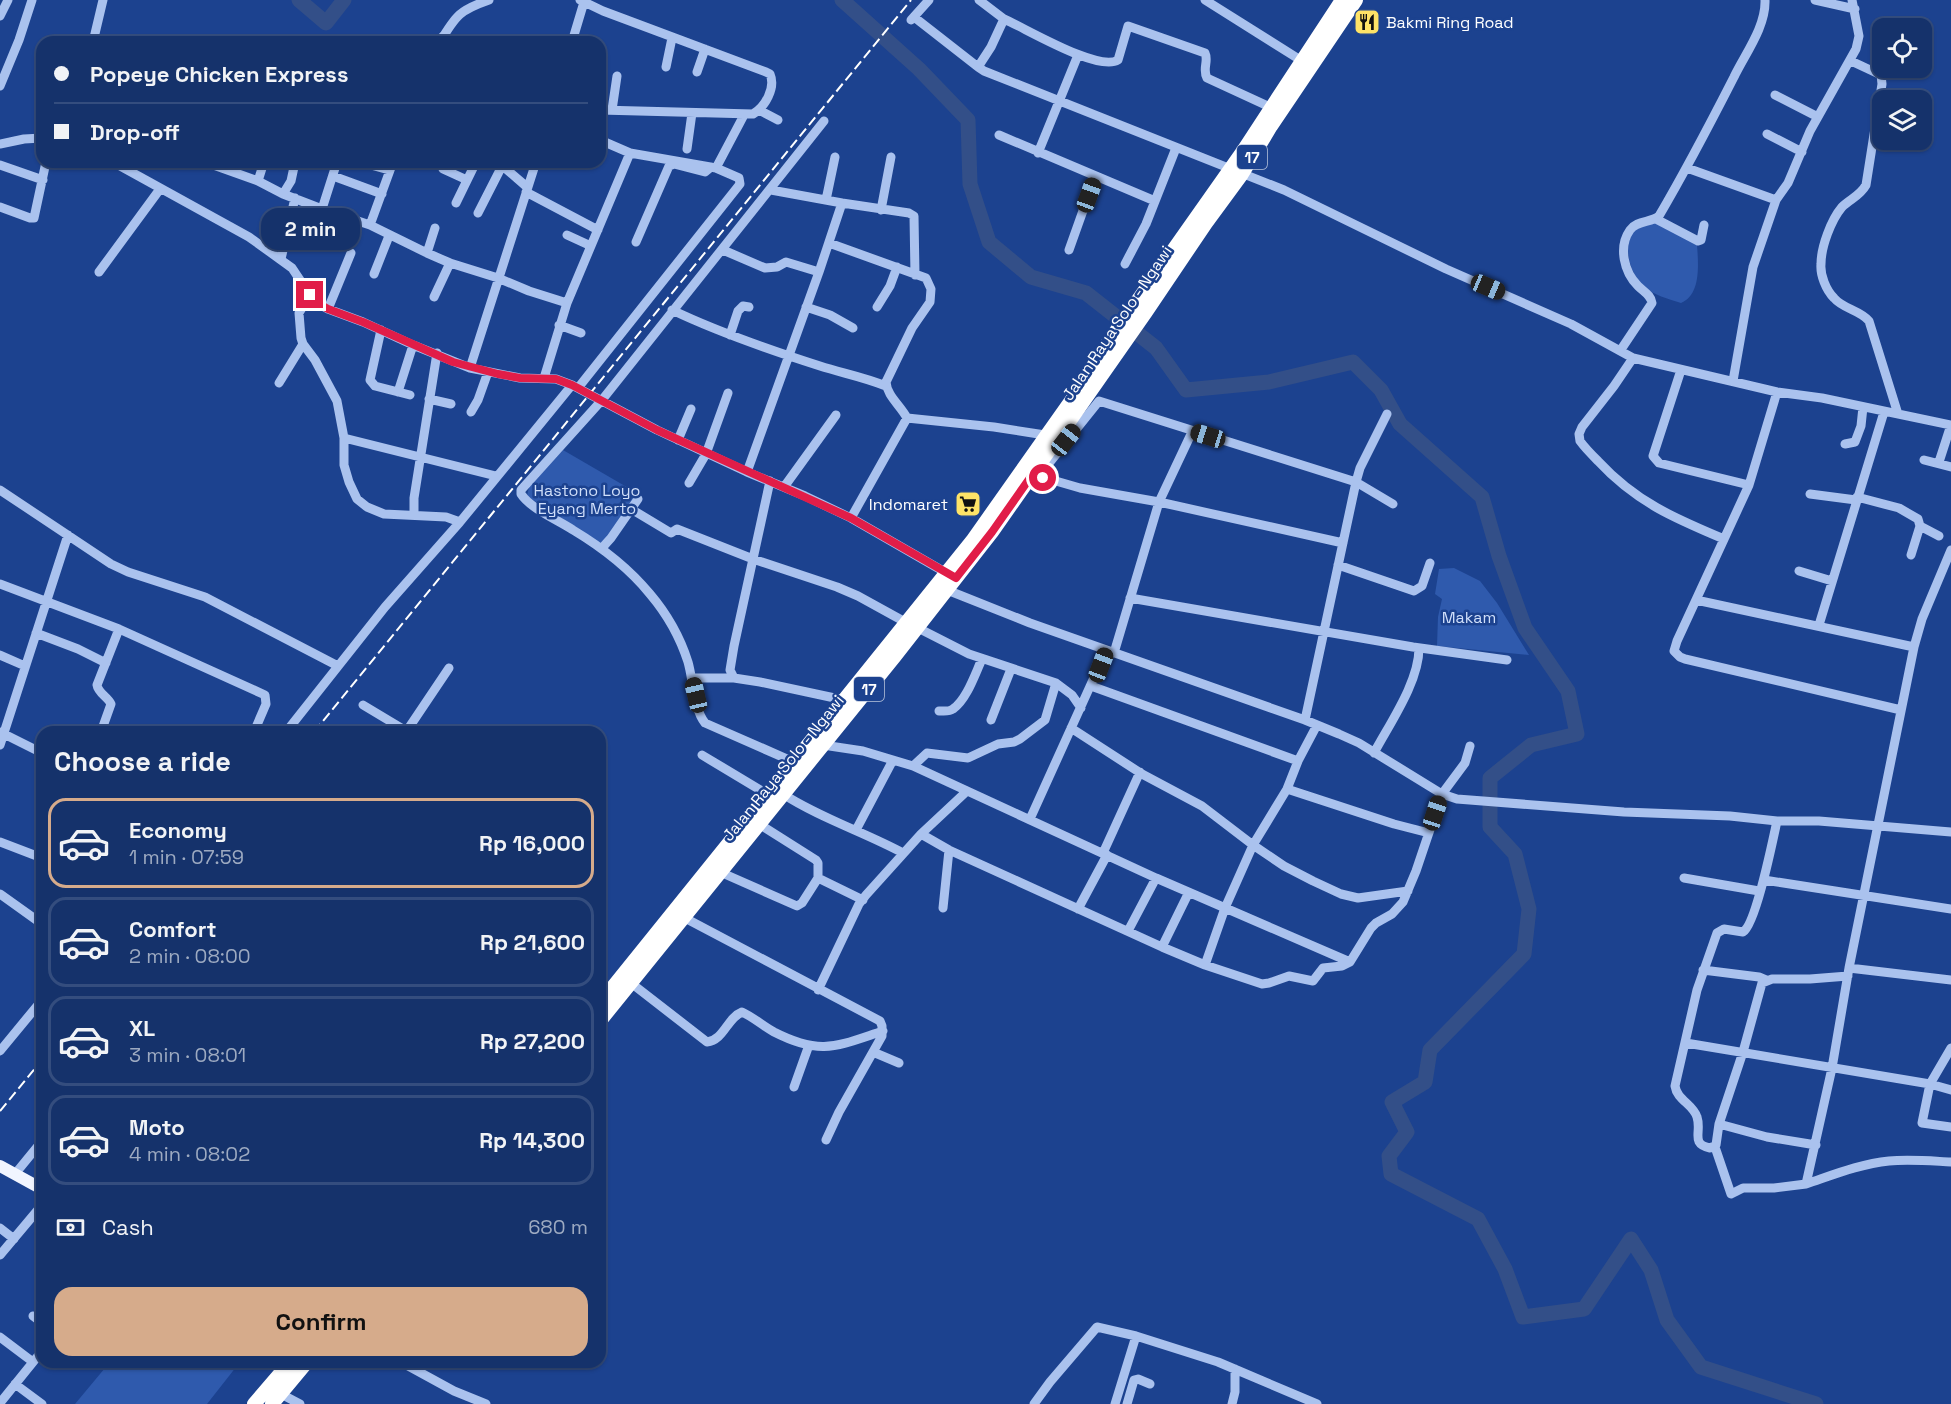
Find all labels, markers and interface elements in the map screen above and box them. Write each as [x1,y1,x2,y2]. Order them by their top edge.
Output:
restaurant icon: Bakmi Ring Road [1352,7,1382,37]
place label: Bakmi Ring Road [1386,12,1514,33]
map controls [1872,18,1932,150]
button: locate [1872,18,1932,78]
text: Popeye Chicken Express [90,60,348,88]
button: layers [1872,90,1932,150]
text: Drop-off [90,118,180,146]
road number: 17 [1237,145,1267,169]
car [1074,175,1104,215]
callout: 2 min [260,208,360,250]
text: 2 min [285,216,336,242]
street label: Jalan Raya Solo - Ngawi [1057,242,1177,404]
car [1468,272,1508,302]
route end [296,281,323,308]
car [1048,420,1084,460]
car [1188,422,1228,450]
route start [1029,464,1056,491]
park label: Hastono Loyo Eyang Merto [534,480,640,519]
supermarket icon: Indomaret [953,489,983,519]
place label: Indomaret [869,494,948,515]
park label: Makam [1442,607,1496,628]
car [1086,645,1116,685]
car [683,675,709,715]
road number: 17 [854,677,884,701]
street label: Jalan Raya Solo - Ngawi [717,691,849,845]
text: Choose a ride [54,744,231,779]
car [1421,793,1449,833]
icon: car [57,816,111,870]
text: Economy [129,816,227,844]
text: Rp 16,000 [479,829,585,857]
text: 1 min · 07:59 [129,844,244,870]
icon: car [57,915,111,969]
text: Comfort [129,915,217,943]
text: Rp 21,600 [480,928,585,956]
text: 2 min · 08:00 [129,943,251,969]
icon: car [57,1014,111,1068]
text: XL [129,1014,155,1042]
text: Rp 27,200 [480,1027,585,1055]
text: 3 min · 08:01 [129,1042,246,1068]
icon: car [57,1113,111,1167]
text: Moto [129,1113,185,1141]
text: Rp 14,300 [479,1126,585,1154]
text: 4 min · 08:02 [129,1141,250,1167]
icon: cash [54,1211,87,1244]
text: Cash [102,1213,154,1241]
text: 680 m [528,1214,588,1240]
button: Confirm [54,1287,588,1356]

